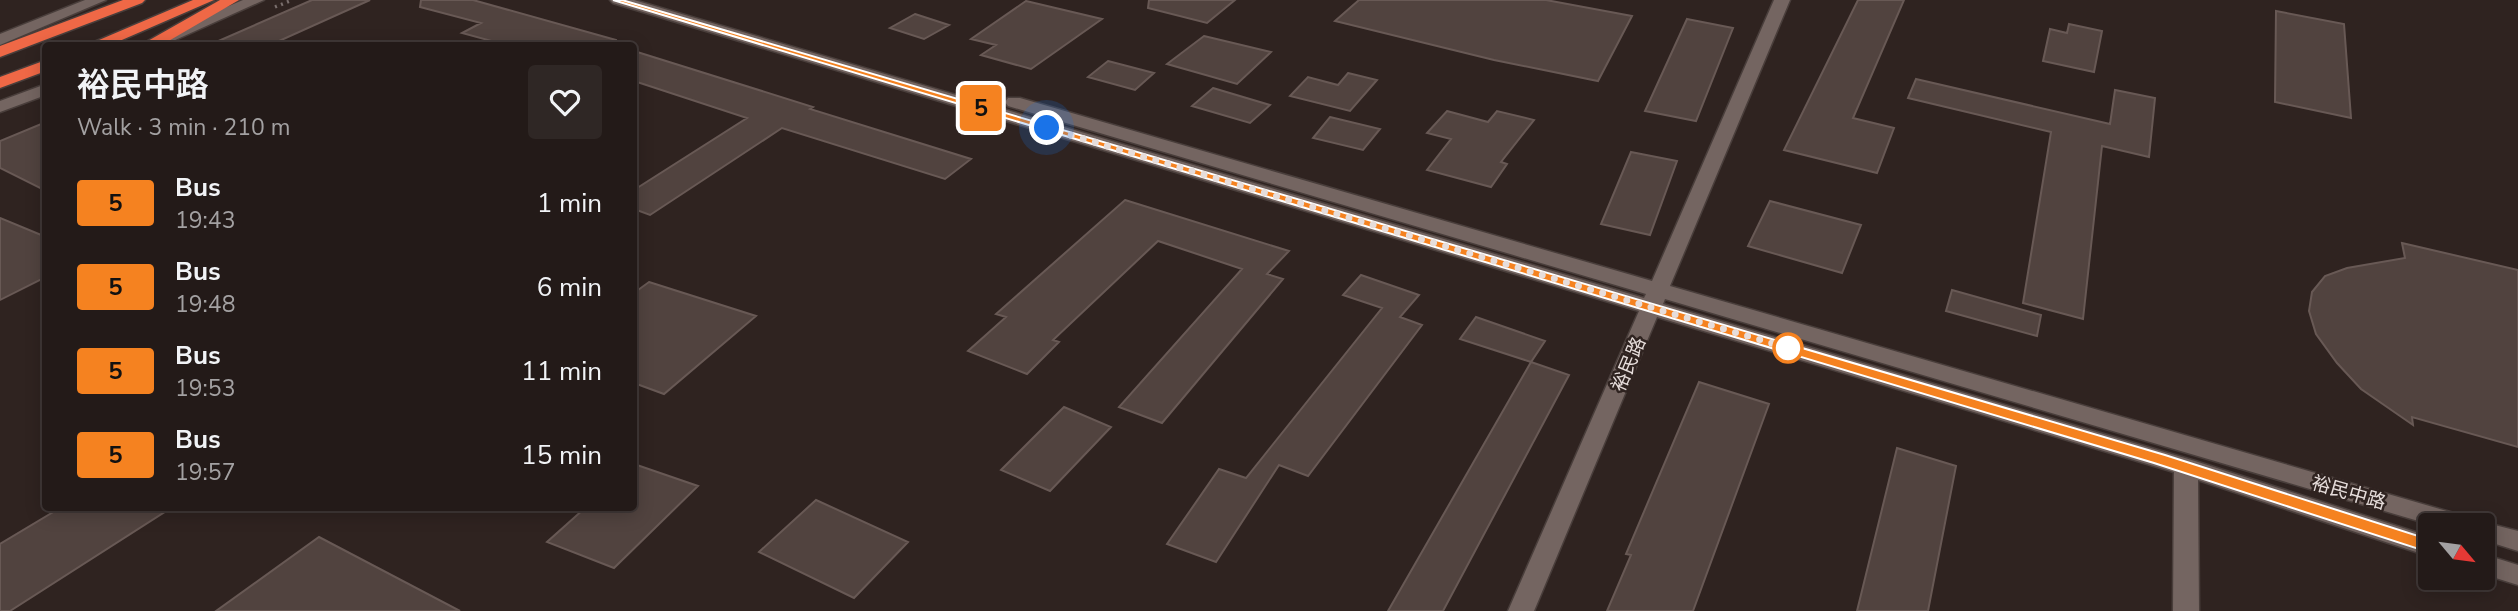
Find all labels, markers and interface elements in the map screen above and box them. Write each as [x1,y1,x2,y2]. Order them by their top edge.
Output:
text: 裕民中路 [77,63,209,108]
button: heart [528,65,602,139]
line badge: 5 [958,85,1004,131]
text: 5 [974,92,988,124]
your location [1029,110,1064,145]
text: Walk · 3 min · 210 m [77,112,290,143]
text: Bus [175,170,221,205]
text: 1 min [537,186,602,221]
text: 5 [108,187,123,219]
text: 19:43 [175,205,235,236]
text: Bus [175,254,221,289]
text: 6 min [537,270,602,305]
text: 5 [108,271,123,303]
text: 19:48 [175,289,235,320]
street label: 裕民路 [1606,333,1652,396]
unlabelled marker [1773,333,1803,363]
text: Bus [175,338,221,373]
text: 11 min [521,354,602,389]
text: 5 [108,355,123,387]
text: 19:53 [175,373,235,404]
text: Bus [175,422,221,457]
text: 15 min [521,438,602,473]
text: 5 [108,439,123,471]
text: 19:57 [175,457,235,488]
street label: 裕民中路 [2309,470,2389,516]
north arrow [2418,513,2496,590]
map controls [2418,513,2495,590]

